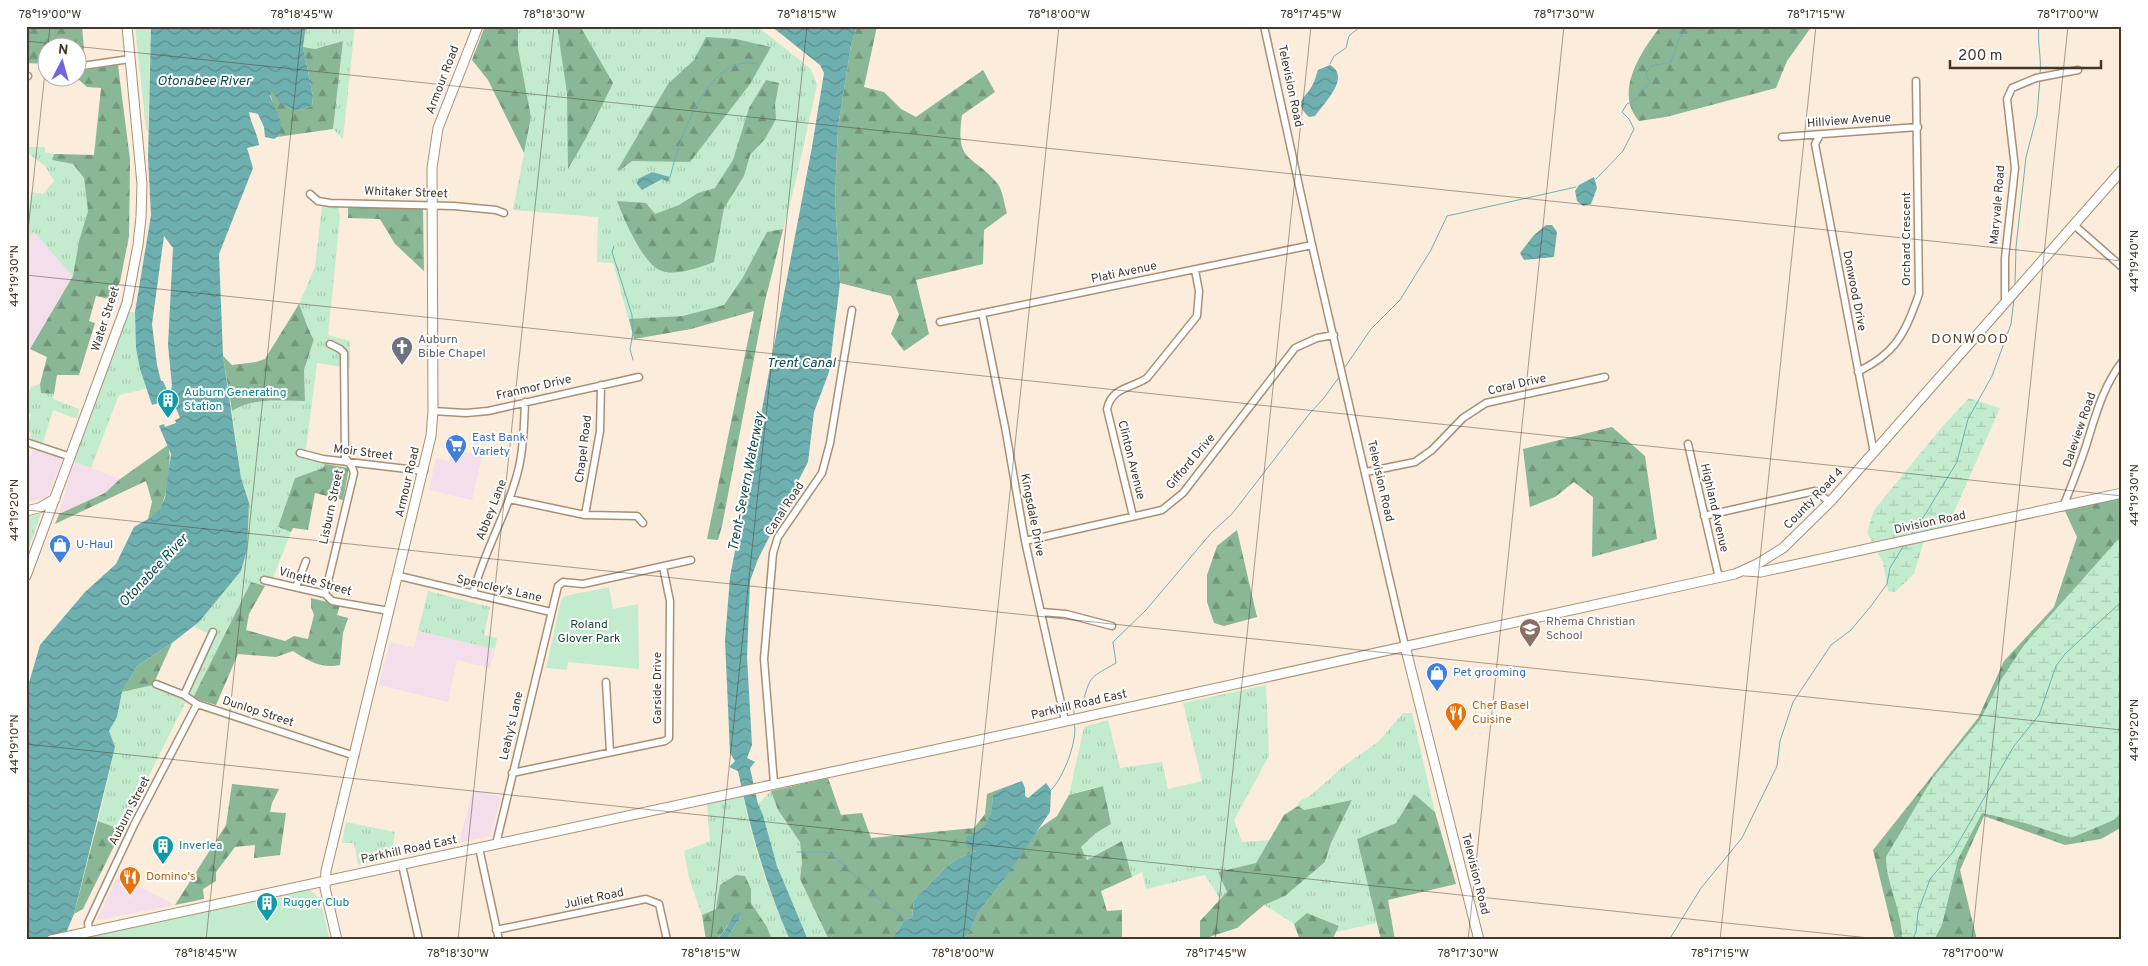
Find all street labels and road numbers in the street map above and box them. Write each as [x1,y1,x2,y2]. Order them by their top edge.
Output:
street label: Television Road [1273,43,1307,129]
street label: Armour Road [423,44,463,116]
street label: Hillview Avenue [1806,110,1892,132]
street label: Maryvale Road [1987,165,2009,245]
street label: Whitaker Street [364,184,448,202]
street label: Orchard Crescent [1899,192,1915,286]
street label: Donwood Drive [1838,249,1870,333]
street label: Plati Avenue [1090,258,1158,288]
street label: Water Street [88,284,124,354]
street label: Coral Drive [1486,371,1548,399]
street label: Franmor Drive [495,372,573,404]
street label: Daleview Road [2060,390,2100,470]
street label: Chapel Road [572,414,596,484]
street label: Clinton Avenue [1113,419,1149,501]
street label: Gifford Drive [1163,431,1219,493]
street label: Television Road [1363,438,1397,524]
street label: Moir Street [332,441,394,465]
street label: Armour Road [392,445,424,519]
street label: Highland Avenue [1696,462,1732,554]
street label: County Road 4 [1781,465,1847,533]
street label: Lisburn Street [316,468,348,546]
street label: Kingsdale Drive [1016,472,1048,558]
street label: Abbey Lane [473,477,511,543]
street label: Canal Road [762,479,808,539]
street label: Division Road [1893,508,1967,538]
street label: Vinette Street [277,564,353,600]
street label: Spencley's Lane [455,571,543,607]
street label: Garside Drive [650,652,666,724]
street label: Parkhill Road East [1030,686,1128,724]
street label: Leahy's Lane [496,690,528,762]
street label: Dunlop Street [220,693,296,731]
street label: Auburn Street [106,774,154,848]
street label: Parkhill Road East [360,832,458,868]
street label: Television Road [1457,832,1493,916]
street label: Juliet Road [563,885,625,913]

